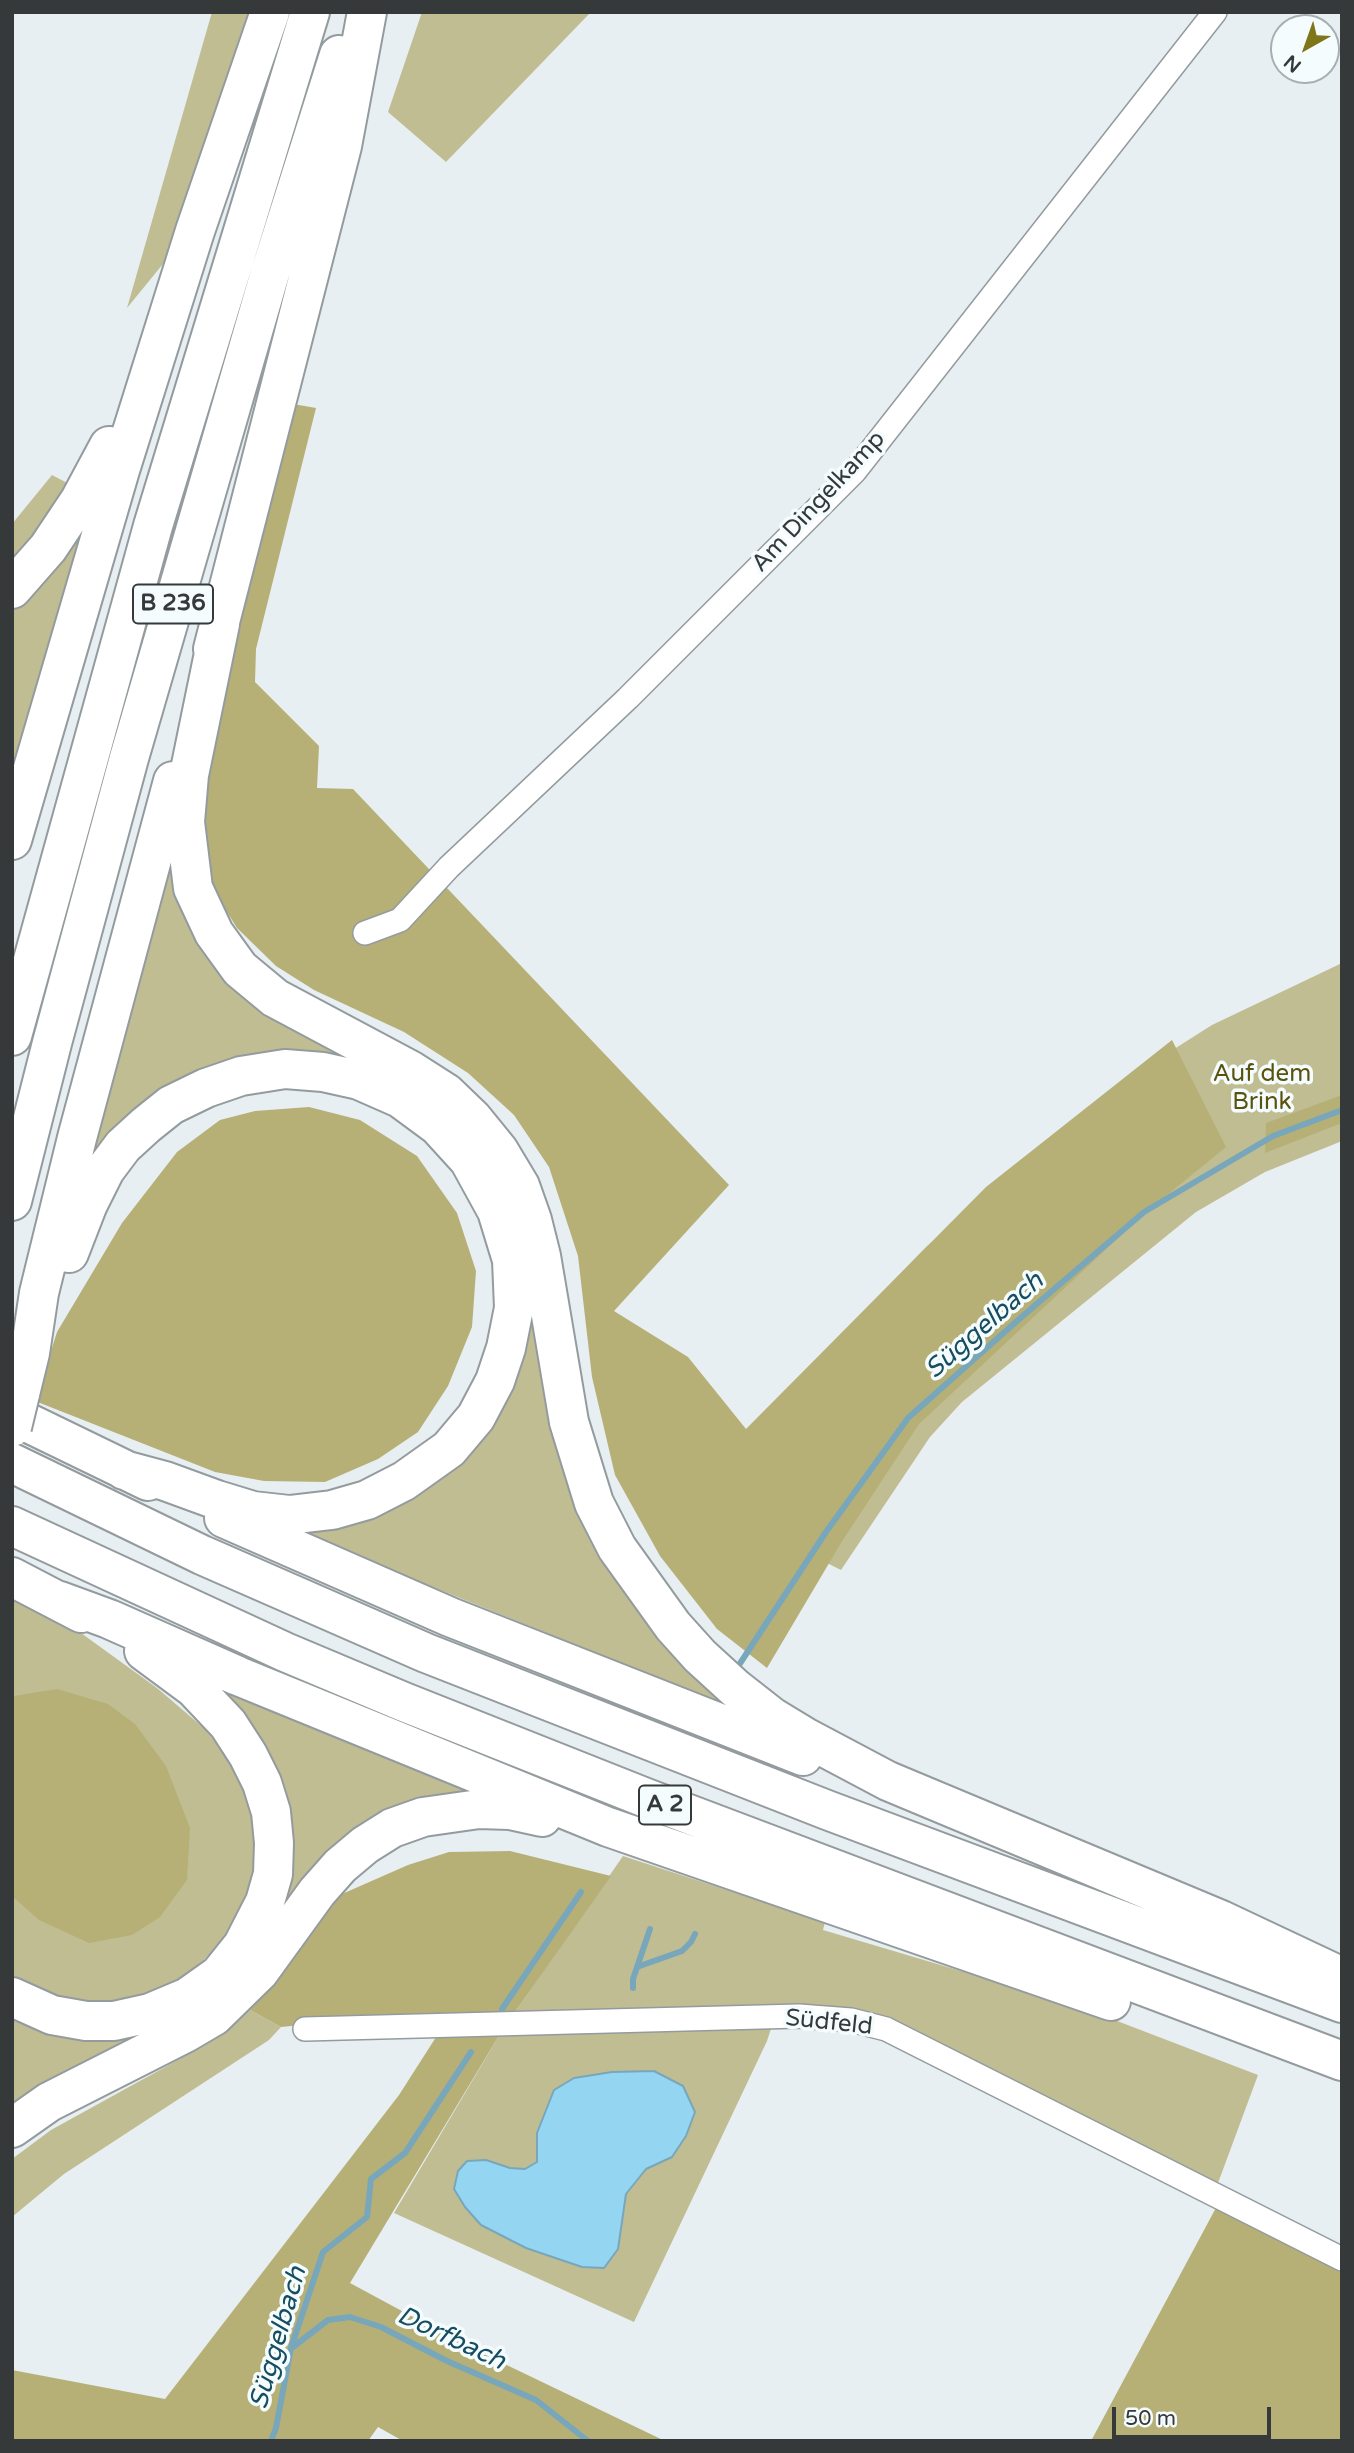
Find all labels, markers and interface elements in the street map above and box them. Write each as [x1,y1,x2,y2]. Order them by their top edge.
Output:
north arrow [1270,14,1340,84]
text: N [1280,50,1306,77]
street label: Am Dingelkamp [746,425,892,579]
road number: B 236 [133,584,213,624]
park label: Auf dem Brink [1213,1061,1311,1117]
water label: Süggelbach [920,1266,1050,1386]
road number: A 2 [639,1786,691,1824]
street label: Südfeld [784,2004,874,2042]
water label: Süggelbach [244,2263,314,2413]
water label: Dorfbach [392,2300,510,2378]
scale bar [1116,2394,1275,2438]
text: 50 m [1125,2406,1176,2431]

